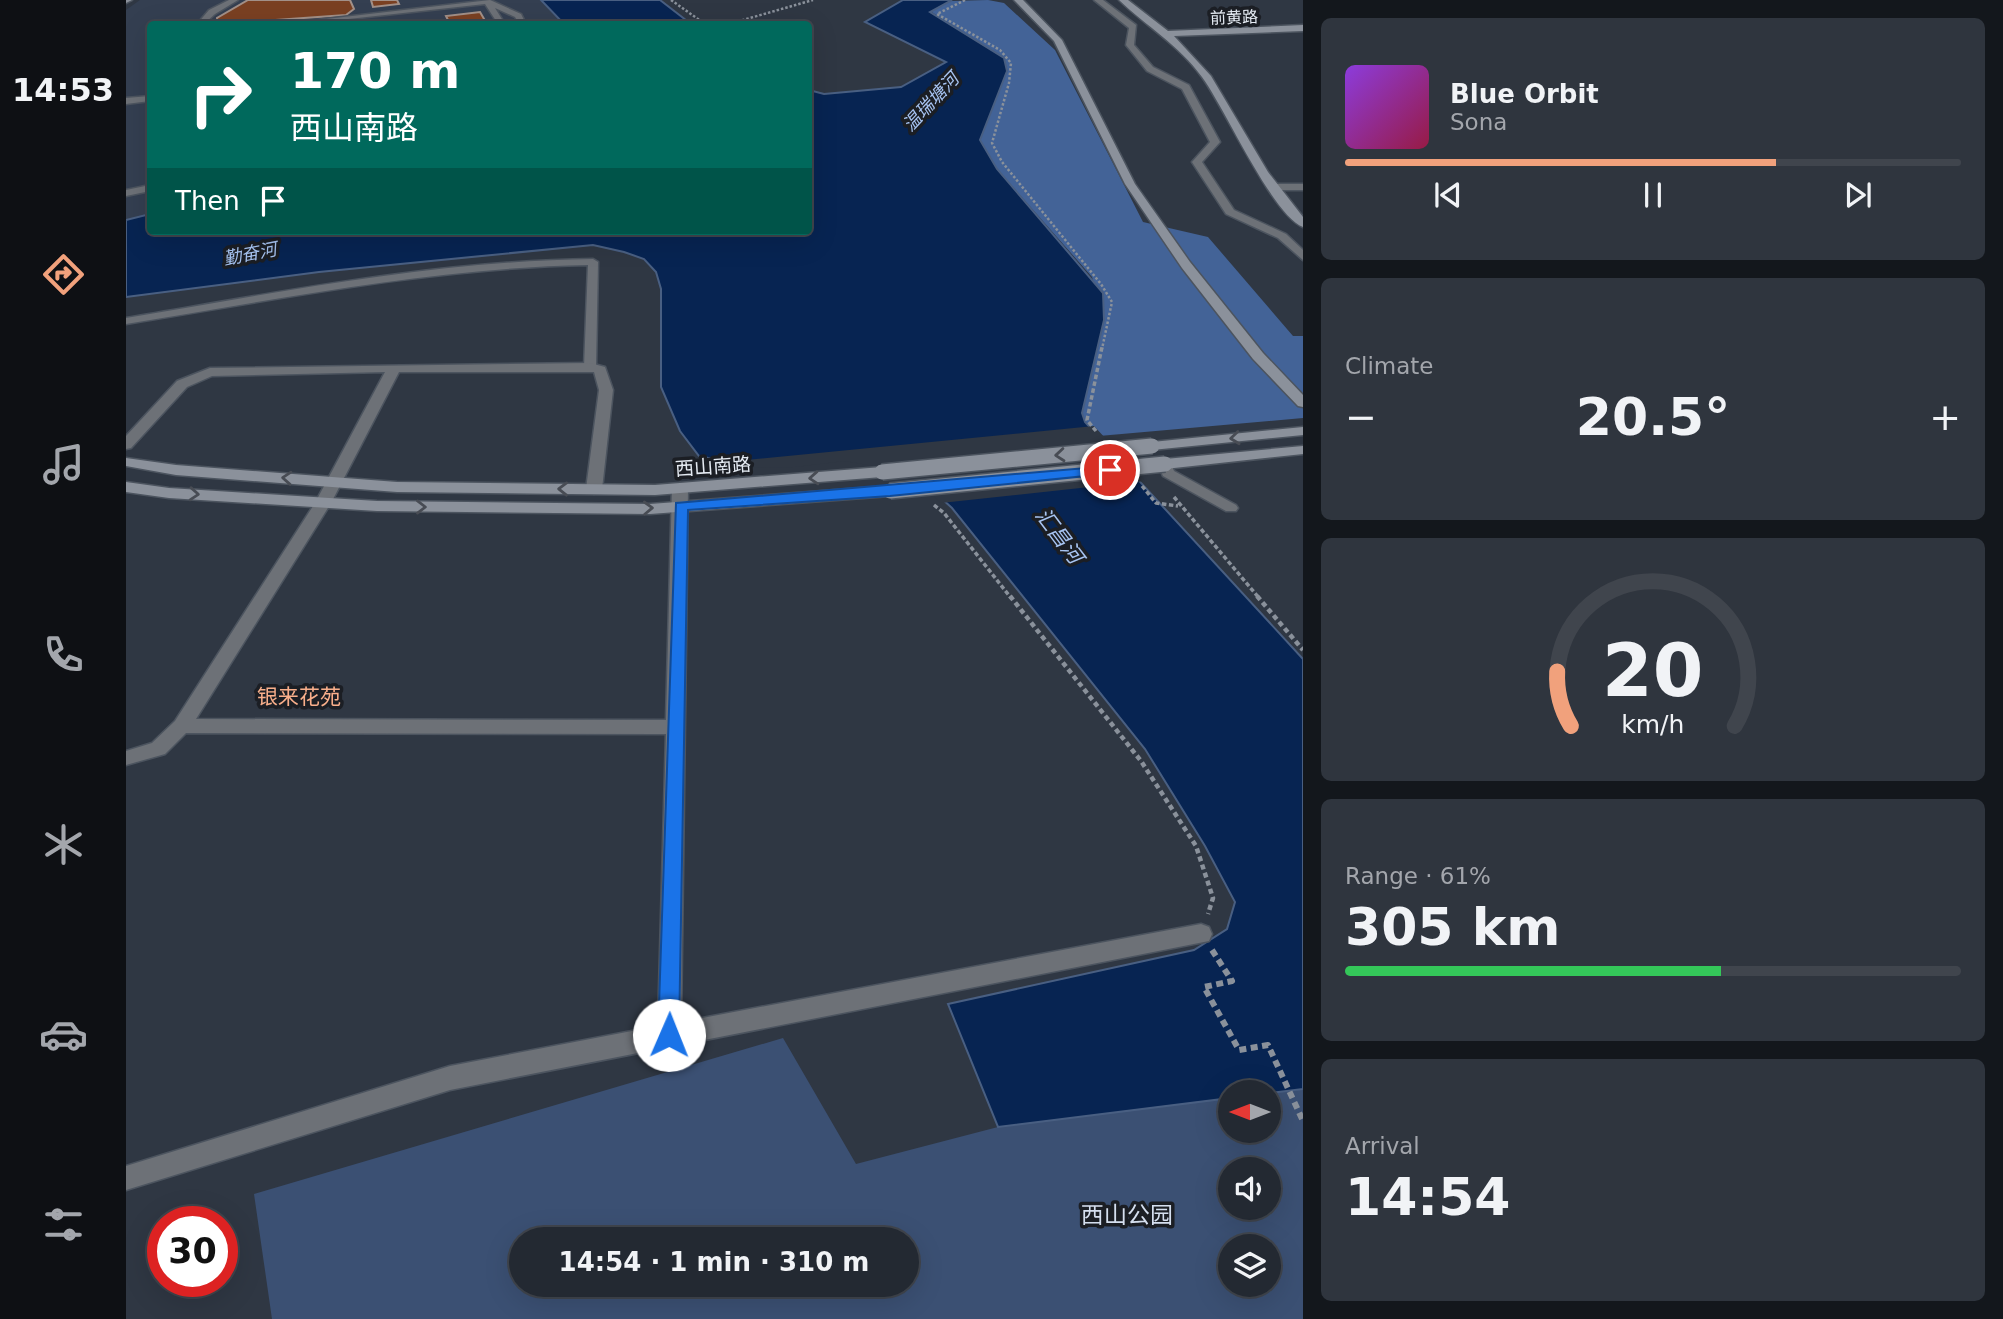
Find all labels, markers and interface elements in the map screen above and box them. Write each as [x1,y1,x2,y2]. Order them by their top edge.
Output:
street label: 前黄路 [1210,7,1258,28]
text: 170 m [290,43,460,100]
icon: right [175,49,266,140]
water label: 温瑞塘河 [898,66,965,135]
text: 14:53 [12,71,114,109]
text: Blue Orbit [1450,79,1599,109]
text: 西山南路 [290,109,418,147]
text: Sona [1450,109,1507,135]
icon: previous [1429,176,1467,214]
icon: pause [1634,176,1672,214]
icon: next [1839,176,1877,214]
icon: arrive [254,182,292,220]
text: Then [175,186,240,216]
water label: 勤奋河 [221,237,281,269]
icon: directions [39,250,88,299]
text: Climate [1345,353,1434,379]
text: 20.5° [1576,387,1730,447]
text: − [1345,395,1377,439]
text: + [1929,395,1961,439]
one-way arrow [1229,430,1240,445]
icon: music [39,440,88,489]
pin [1080,440,1140,500]
one-way arrow [1054,447,1065,462]
icon: arrive [1091,451,1129,489]
street label: 西山南路 [674,452,752,480]
one-way arrow [809,470,820,485]
one-way arrow [281,471,292,486]
one-way arrow [557,481,568,497]
one-way arrow [189,487,200,502]
one-way arrow [416,499,427,515]
one-way arrow [643,501,654,516]
water label: 汇昌河 [1030,504,1090,572]
text: 20 [1602,628,1704,713]
icon: phone [39,630,88,679]
district label: 银来花苑 [257,685,341,709]
text: km/h [1621,709,1685,738]
icon: climate [39,820,88,869]
text: Range · 61% [1345,863,1491,889]
text: 305 km [1345,897,1560,957]
position arrow [632,998,706,1072]
icon: car [39,1010,88,1059]
north arrow [1218,1080,1281,1143]
map controls [1218,1080,1281,1297]
text: Arrival [1345,1133,1420,1159]
button: sound [1218,1157,1281,1220]
text: 14:54 [1345,1167,1511,1227]
icon: filters [39,1200,88,1249]
park label: 西山公园 [1081,1202,1173,1228]
speed limit sign: 30 [147,1206,238,1297]
button: layers [1218,1234,1281,1297]
text: 14:54 · 1 min · 310 m [559,1247,869,1277]

